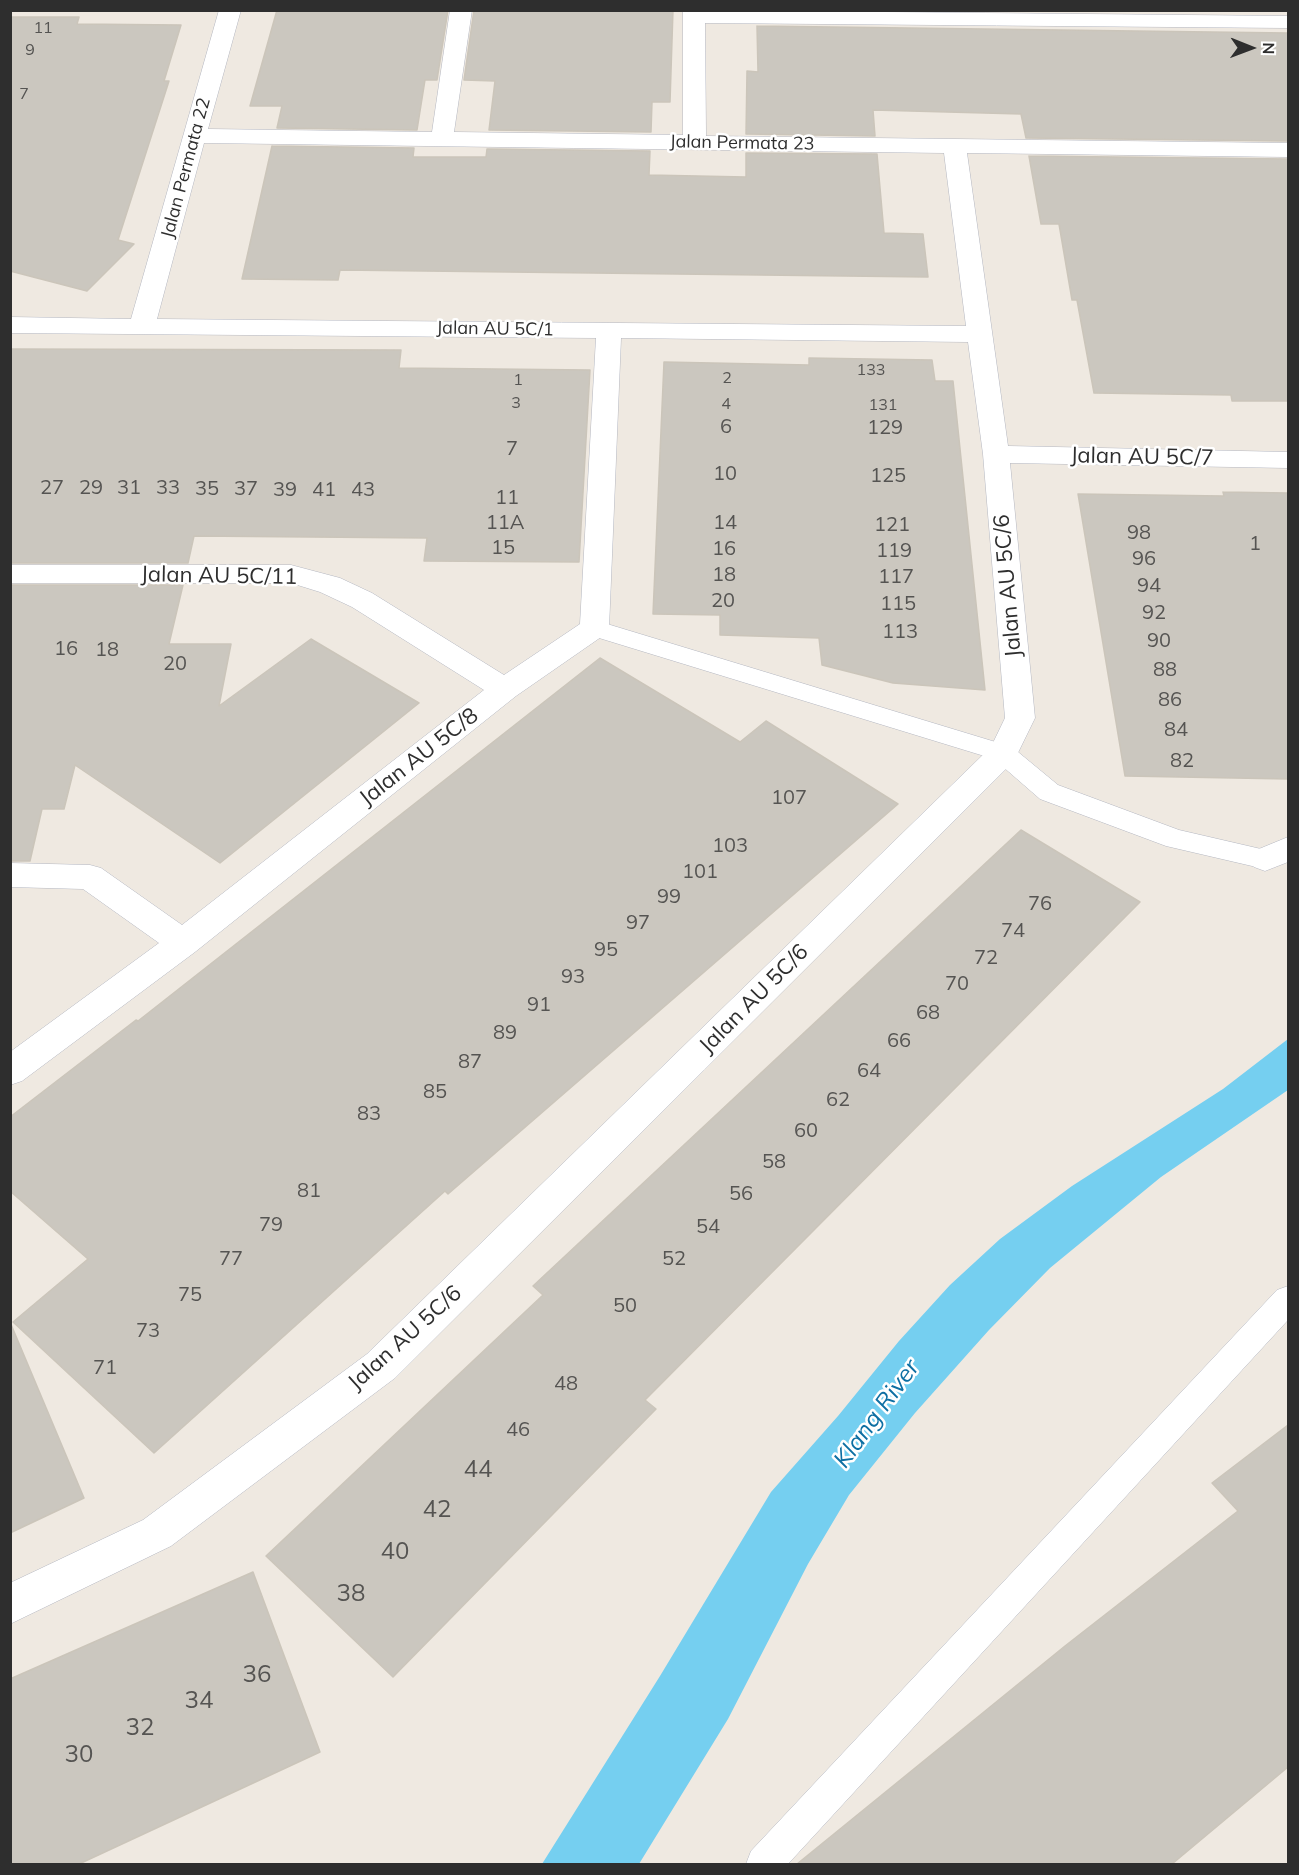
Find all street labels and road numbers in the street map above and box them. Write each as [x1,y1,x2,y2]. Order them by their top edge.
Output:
street label: Jalan Permata 22 [157,95,215,241]
street label: Jalan Permata 23 [669,131,815,155]
street label: Jalan AU 5C/1 [436,317,554,341]
street label: Jalan AU 5C/7 [1070,443,1214,471]
street label: Jalan AU 5C/6 [989,513,1027,659]
street label: Jalan AU 5C/11 [140,561,298,591]
street label: Jalan AU 5C/8 [354,702,484,812]
street label: Jalan AU 5C/6 [694,939,814,1059]
street label: Jalan AU 5C/6 [343,1280,467,1396]

